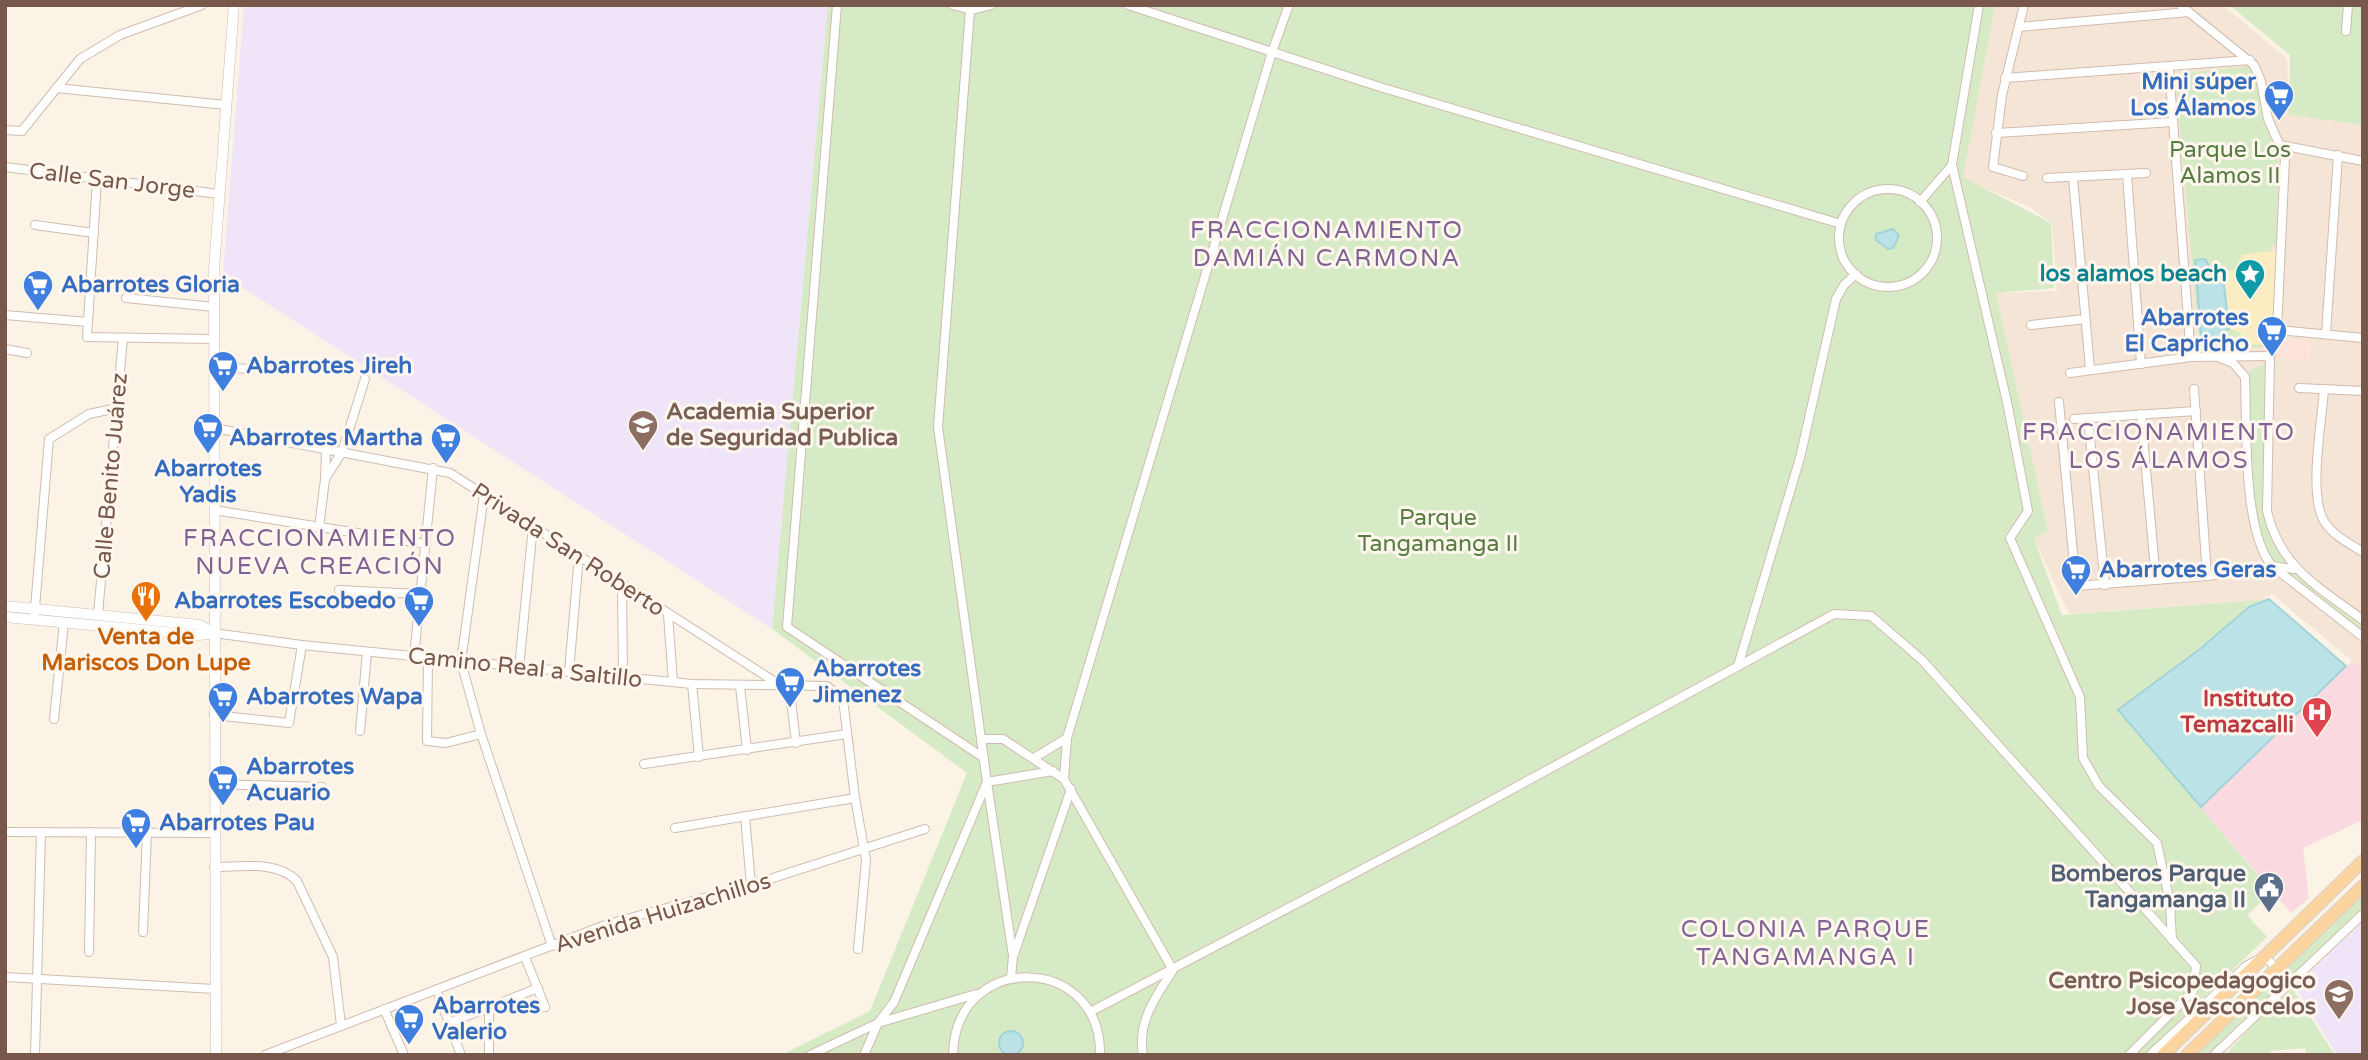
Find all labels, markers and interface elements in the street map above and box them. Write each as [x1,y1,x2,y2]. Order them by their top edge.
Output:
place label: Mini súper Los Álamos [2130,68,2257,122]
supermarket icon: Mini súper Los Álamos [2262,78,2296,122]
park label: Parque Los Alamos II [2169,136,2291,190]
street label: Calle San Jorge [27,157,197,205]
district label: FRACCIONAMIENTO DAMIÁN CARMONA [1190,216,1464,273]
place icon: los alamos beach [2233,257,2267,301]
place label: los alamos beach [2040,260,2227,288]
supermarket icon: Abarrotes Gloria [21,268,55,312]
place label: Abarrotes Gloria [61,271,240,299]
place label: Abarrotes El Capricho [2124,304,2249,358]
supermarket icon: Abarrotes El Capricho [2255,314,2289,358]
supermarket icon: Abarrotes Jireh [206,349,240,393]
place label: Abarrotes Jireh [246,352,412,380]
street label: Calle Benito Juárez [88,372,134,580]
place label: Academia Superior de Seguridad Publica [666,398,898,452]
school or university icon: Academia Superior de Seguridad Publica [626,408,660,452]
supermarket icon: Abarrotes Yadis [191,411,225,455]
district label: FRACCIONAMIENTO LOS ÁLAMOS [2022,418,2296,475]
supermarket icon: Abarrotes Martha [429,421,463,465]
place label: Abarrotes Martha [229,424,423,452]
place label: Abarrotes Yadis [154,455,262,509]
street label: Privada San Roberto [466,477,670,623]
park label: Parque Tangamanga II [1357,504,1519,558]
district label: FRACCIONAMIENTO NUEVA CREACIÓN [183,524,457,581]
supermarket icon: Abarrotes Geras [2059,553,2093,597]
place label: Abarrotes Geras [2099,556,2277,584]
restaurant icon: Venta de Mariscos Don Lupe [129,579,163,623]
supermarket icon: Abarrotes Escobedo [402,584,436,628]
place label: Abarrotes Escobedo [174,587,396,615]
place label: Venta de Mariscos Don Lupe [41,623,251,677]
street label: Camino Real a Saltillo [406,642,644,694]
place label: Abarrotes Jimenez [812,655,921,709]
supermarket icon: Abarrotes Jimenez [773,665,807,709]
supermarket icon: Abarrotes Wapa [206,680,240,724]
place label: Abarrotes Wapa [246,683,423,711]
place label: Instituto Temazcalli [2180,685,2294,739]
hospital icon: Instituto Temazcalli [2300,695,2334,739]
place label: Abarrotes Acuario [246,753,354,807]
supermarket icon: Abarrotes Acuario [206,763,240,807]
supermarket icon: Abarrotes Pau [119,806,153,850]
place label: Abarrotes Pau [159,809,315,837]
place label: Bomberos Parque Tangamanga II [2050,860,2246,914]
street label: Avenida Huizachillos [552,867,774,959]
public building icon: Bomberos Parque Tangamanga II [2252,870,2286,914]
district label: COLONIA PARQUE TANGAMANGA I [1681,915,1931,972]
place label: Centro Psicopedagogico Jose Vasconcelos [2048,967,2316,1021]
school or university icon: Centro Psicopedagogico Jose Vasconcelos [2322,977,2356,1021]
place label: Abarrotes Valerio [432,992,540,1046]
supermarket icon: Abarrotes Valerio [392,1002,426,1046]

